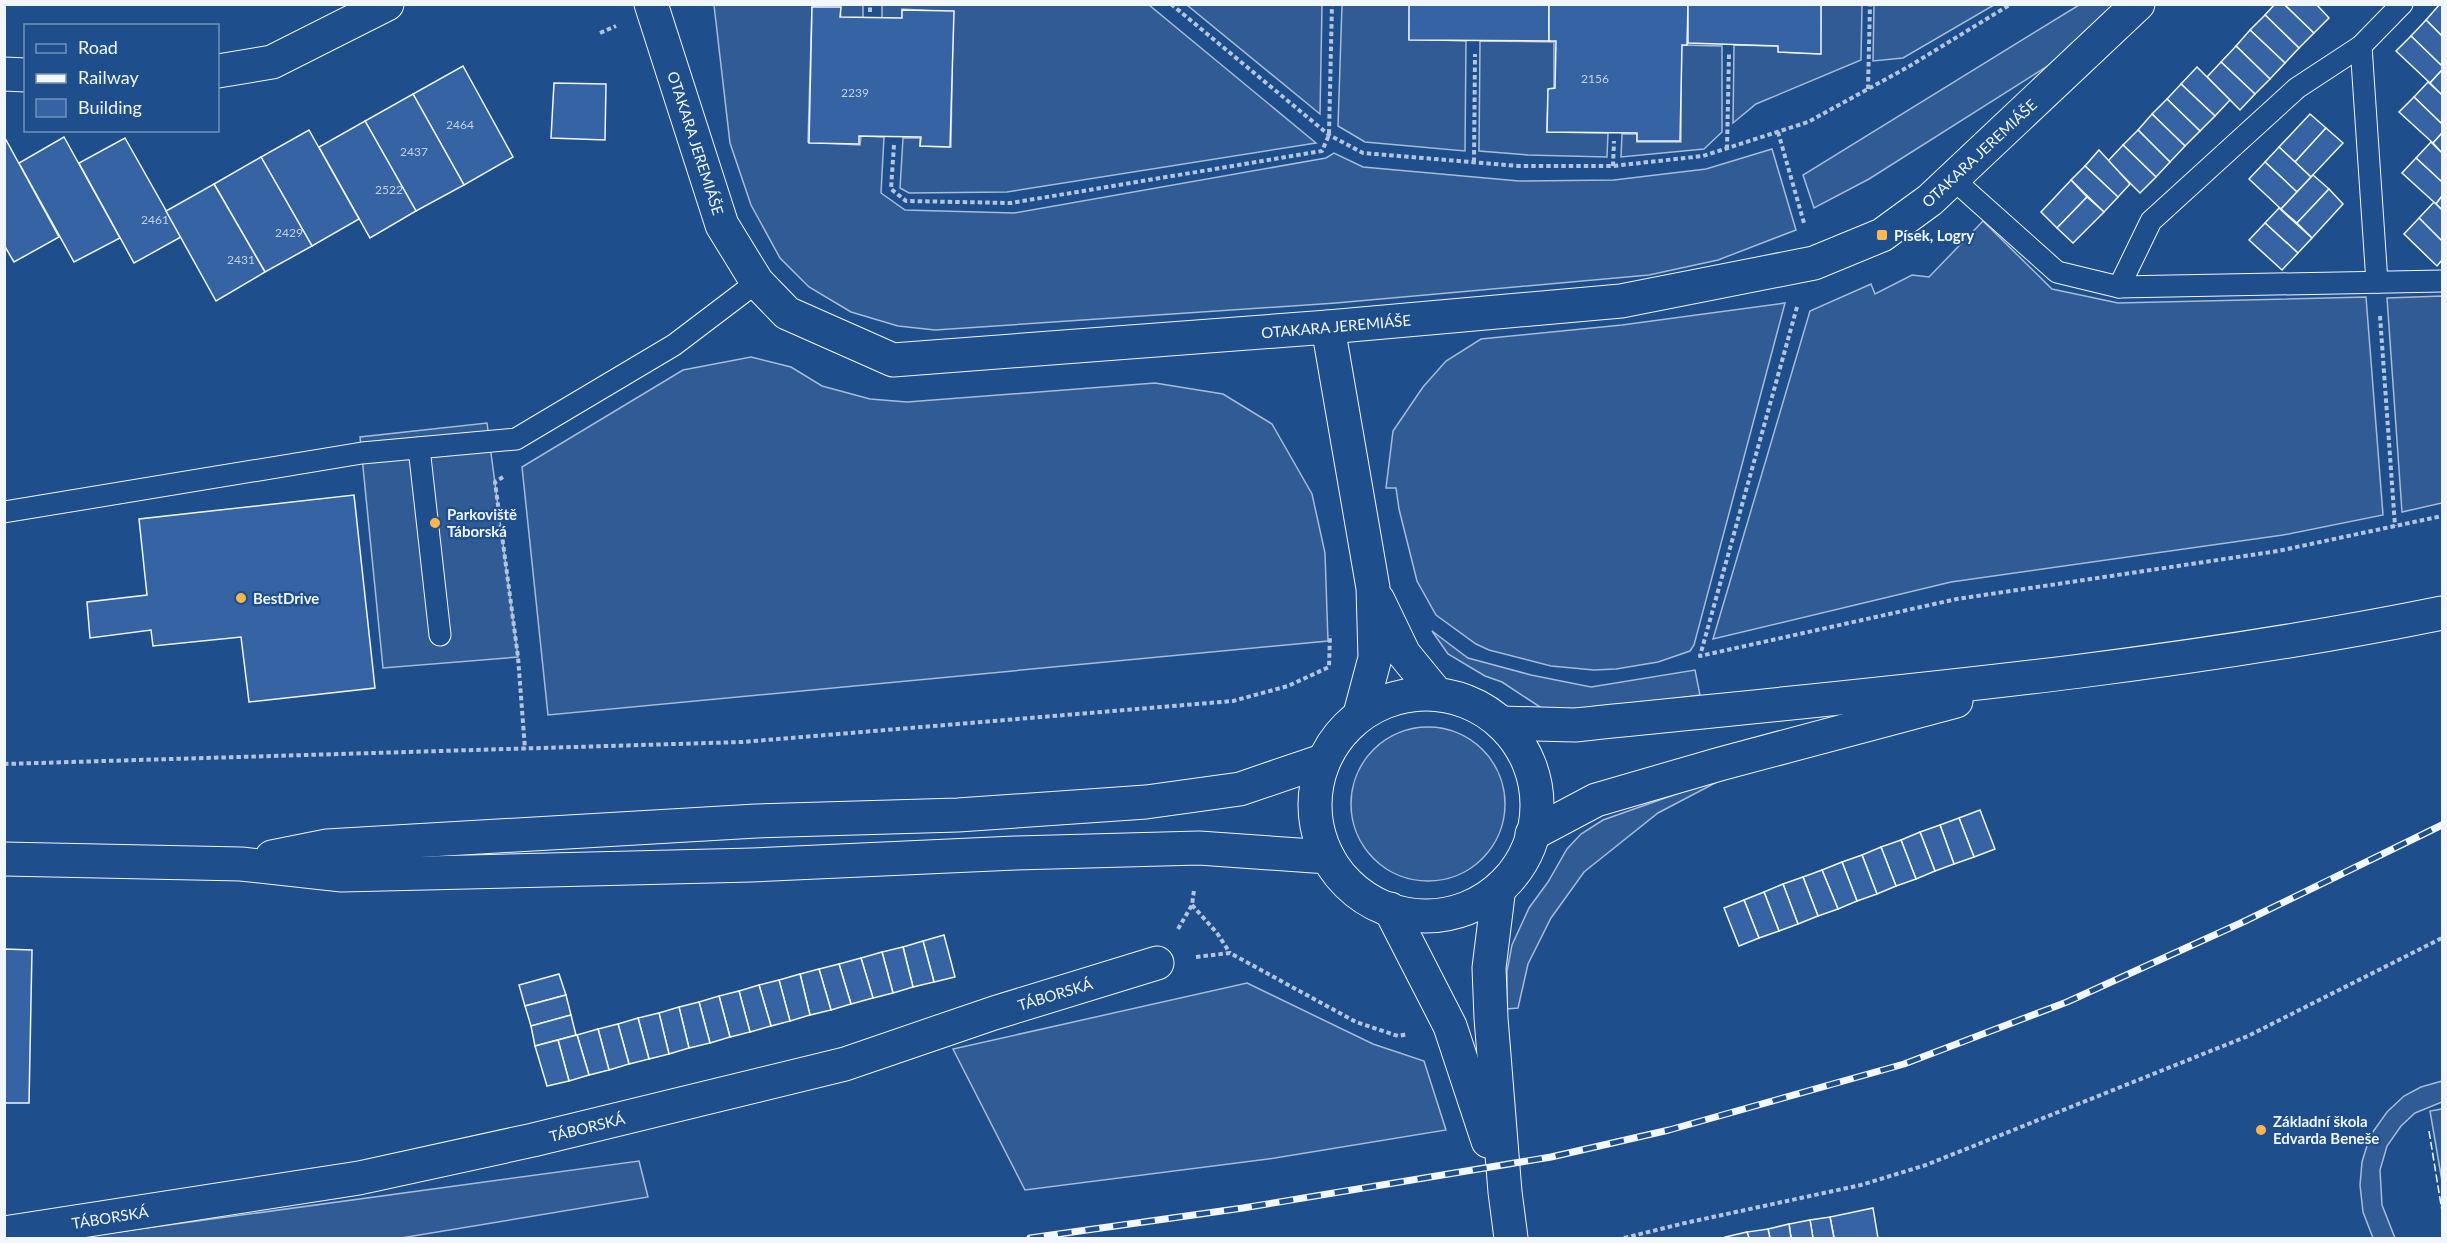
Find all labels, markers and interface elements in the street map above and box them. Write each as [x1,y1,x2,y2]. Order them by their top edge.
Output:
legend [24,24,219,132]
text: Road [78,36,118,58]
text: Railway [78,66,139,88]
street label: OTAKARA JEREMIÁŠE [664,69,728,217]
house number: 2156 [1581,71,1609,86]
house number: 2239 [841,85,869,100]
street label: OTAKARA JEREMIÁŠE [1918,95,2040,211]
text: Building [78,96,142,118]
house number: 2464 [446,117,474,132]
house number: 2437 [400,144,428,159]
house number: 2522 [375,182,403,197]
house number: 2461 [141,212,169,227]
house number: 2429 [275,225,303,240]
place label: Písek, Logry [1894,226,1974,244]
marker: Písek, Logry [1875,228,1889,242]
house number: 2431 [227,252,255,267]
street label: OTAKARA JEREMIÁŠE [1260,310,1412,342]
place label: Parkoviště Táborská [447,505,517,540]
marker: Parkoviště Táborská [428,516,442,530]
place label: BestDrive [253,589,319,607]
marker: BestDrive [234,591,248,605]
street label: TÁBORSKÁ [1015,974,1095,1014]
street label: TÁBORSKÁ [547,1109,627,1145]
place label: Základní škola Edvarda Beneše [2273,1112,2379,1147]
marker: Základní škola Edvarda Beneše [2254,1123,2268,1137]
street label: TÁBORSKÁ [70,1202,150,1232]

